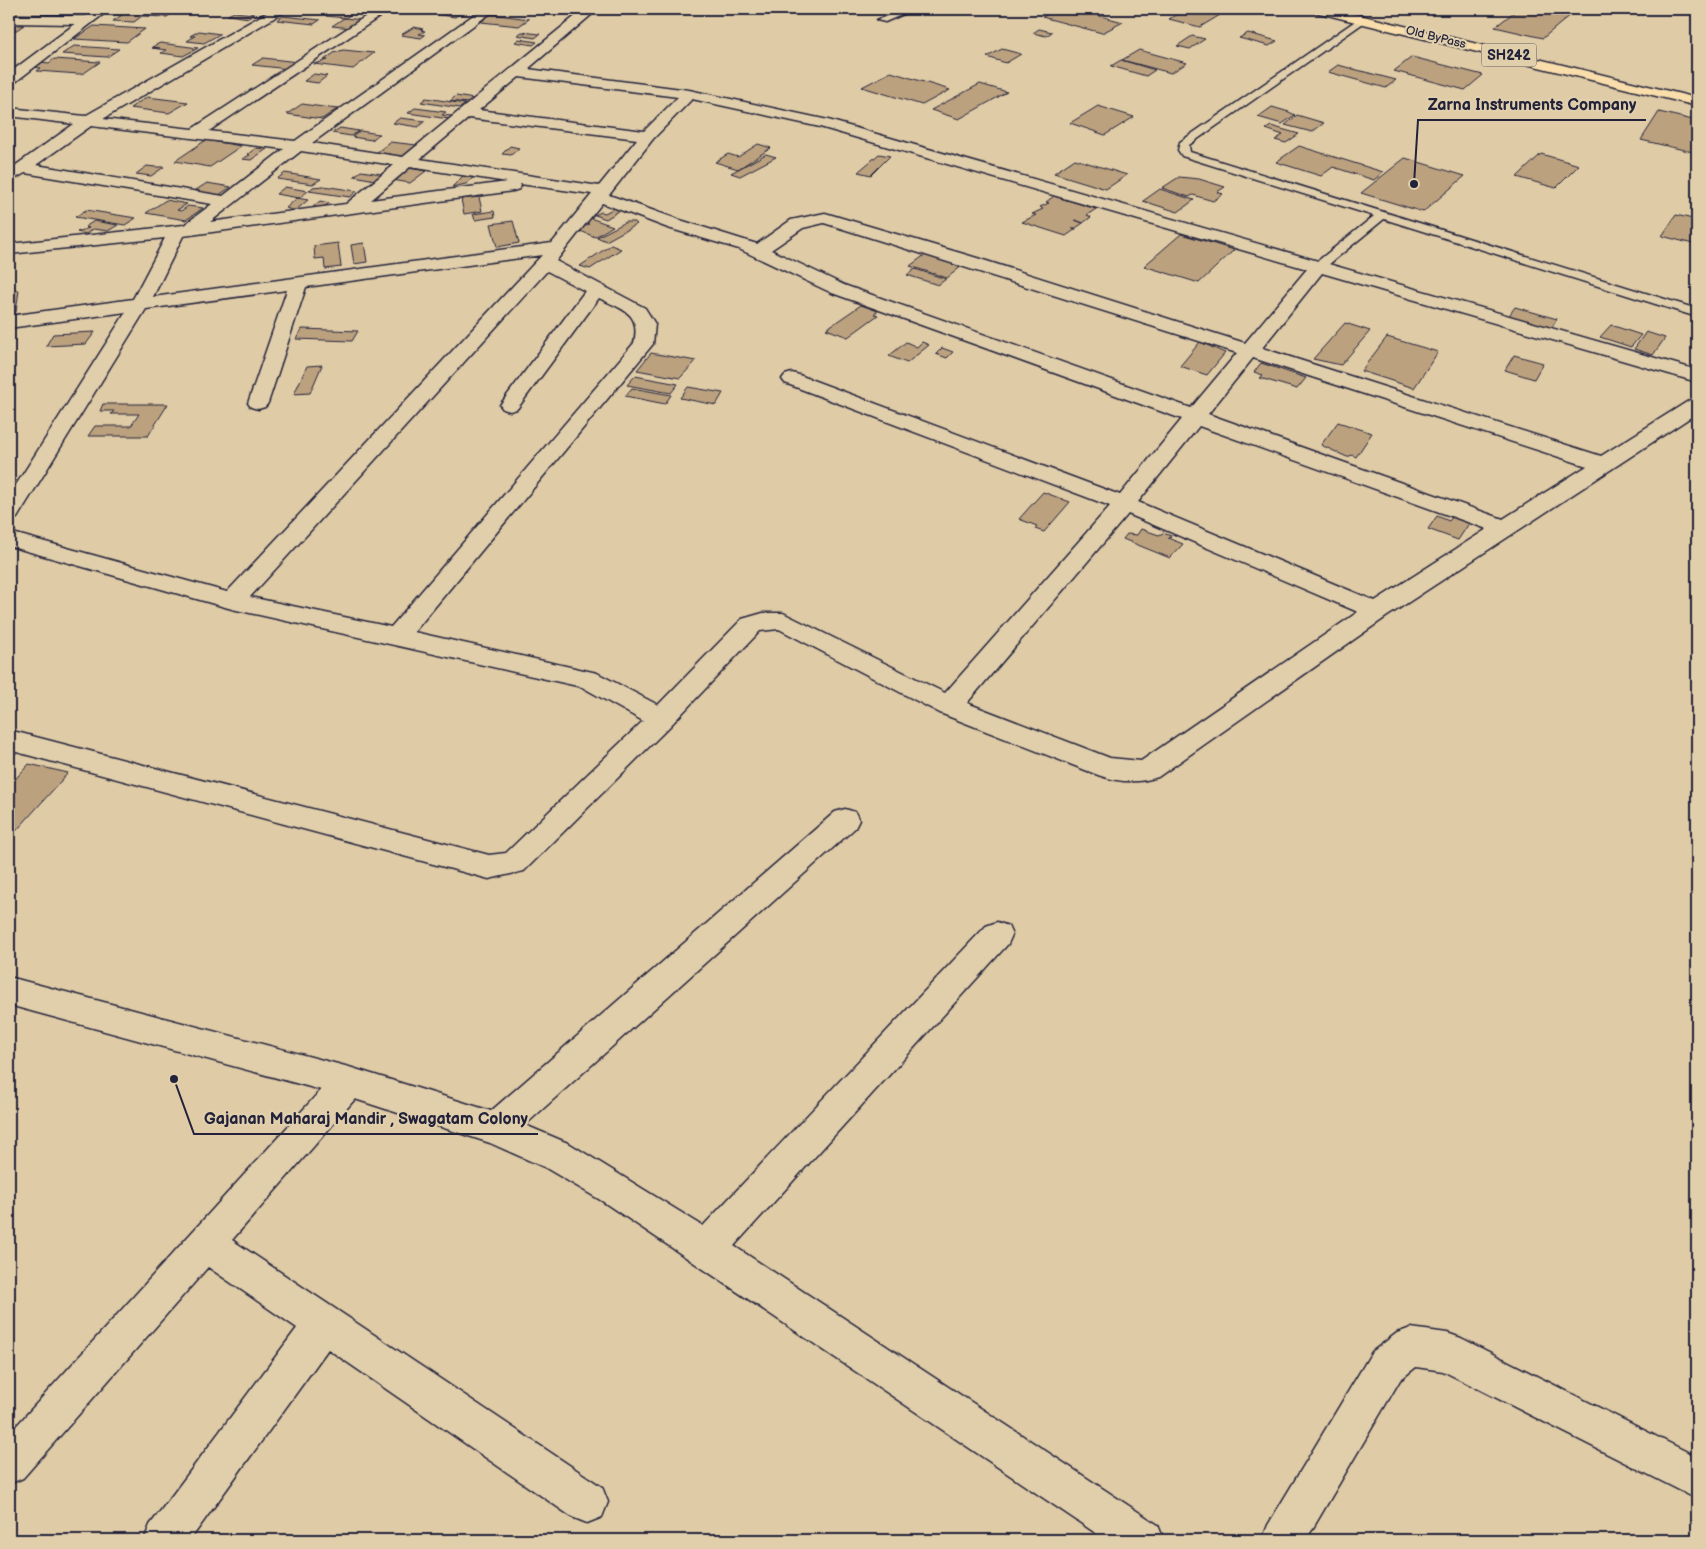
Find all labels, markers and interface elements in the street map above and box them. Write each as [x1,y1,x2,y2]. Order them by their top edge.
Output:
street label: Old ByPass [1404,23,1467,52]
road number: SH242 [1482,44,1536,66]
callout: Zarna Instruments Company [1418,89,1646,120]
text: Zarna Instruments Company [1428,96,1637,115]
callout: Gajanan Maharaj Mandir , Swagatam Colony [194,1103,538,1134]
text: Gajanan Maharaj Mandir , Swagatam Colony [204,1110,529,1129]

